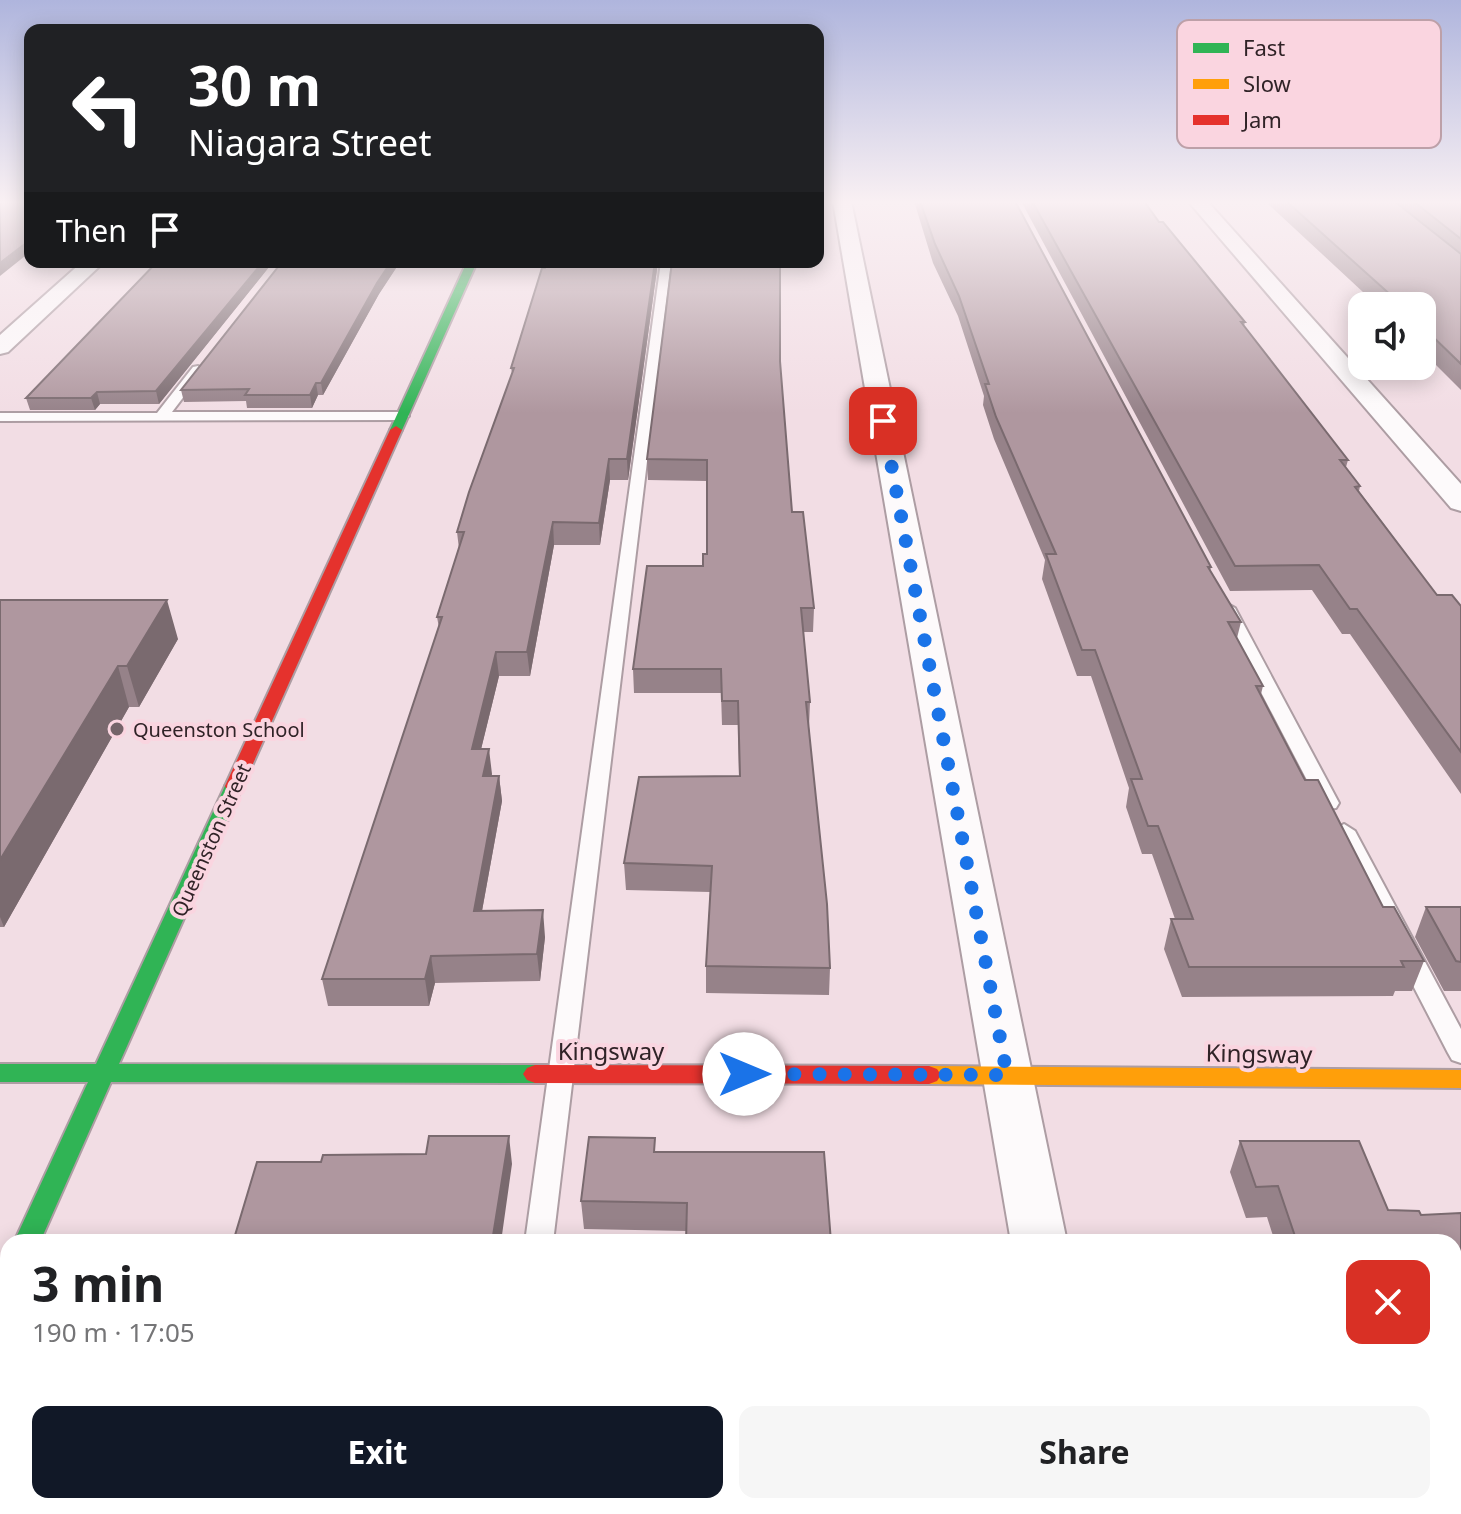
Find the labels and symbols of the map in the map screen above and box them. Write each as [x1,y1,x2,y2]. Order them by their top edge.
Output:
legend [1177,20,1441,148]
text: Fast [1243,32,1285,62]
text: Slow [1243,68,1292,98]
text: Jam [1241,104,1282,134]
pin [849,387,917,455]
place label: Queenston School [133,716,305,743]
marker: Queenston School [108,720,126,738]
street label: Queenston Street [165,759,257,921]
position arrow [702,1032,786,1116]
street label: Kingsway [558,1034,665,1067]
street label: Kingsway [1205,1036,1313,1070]

